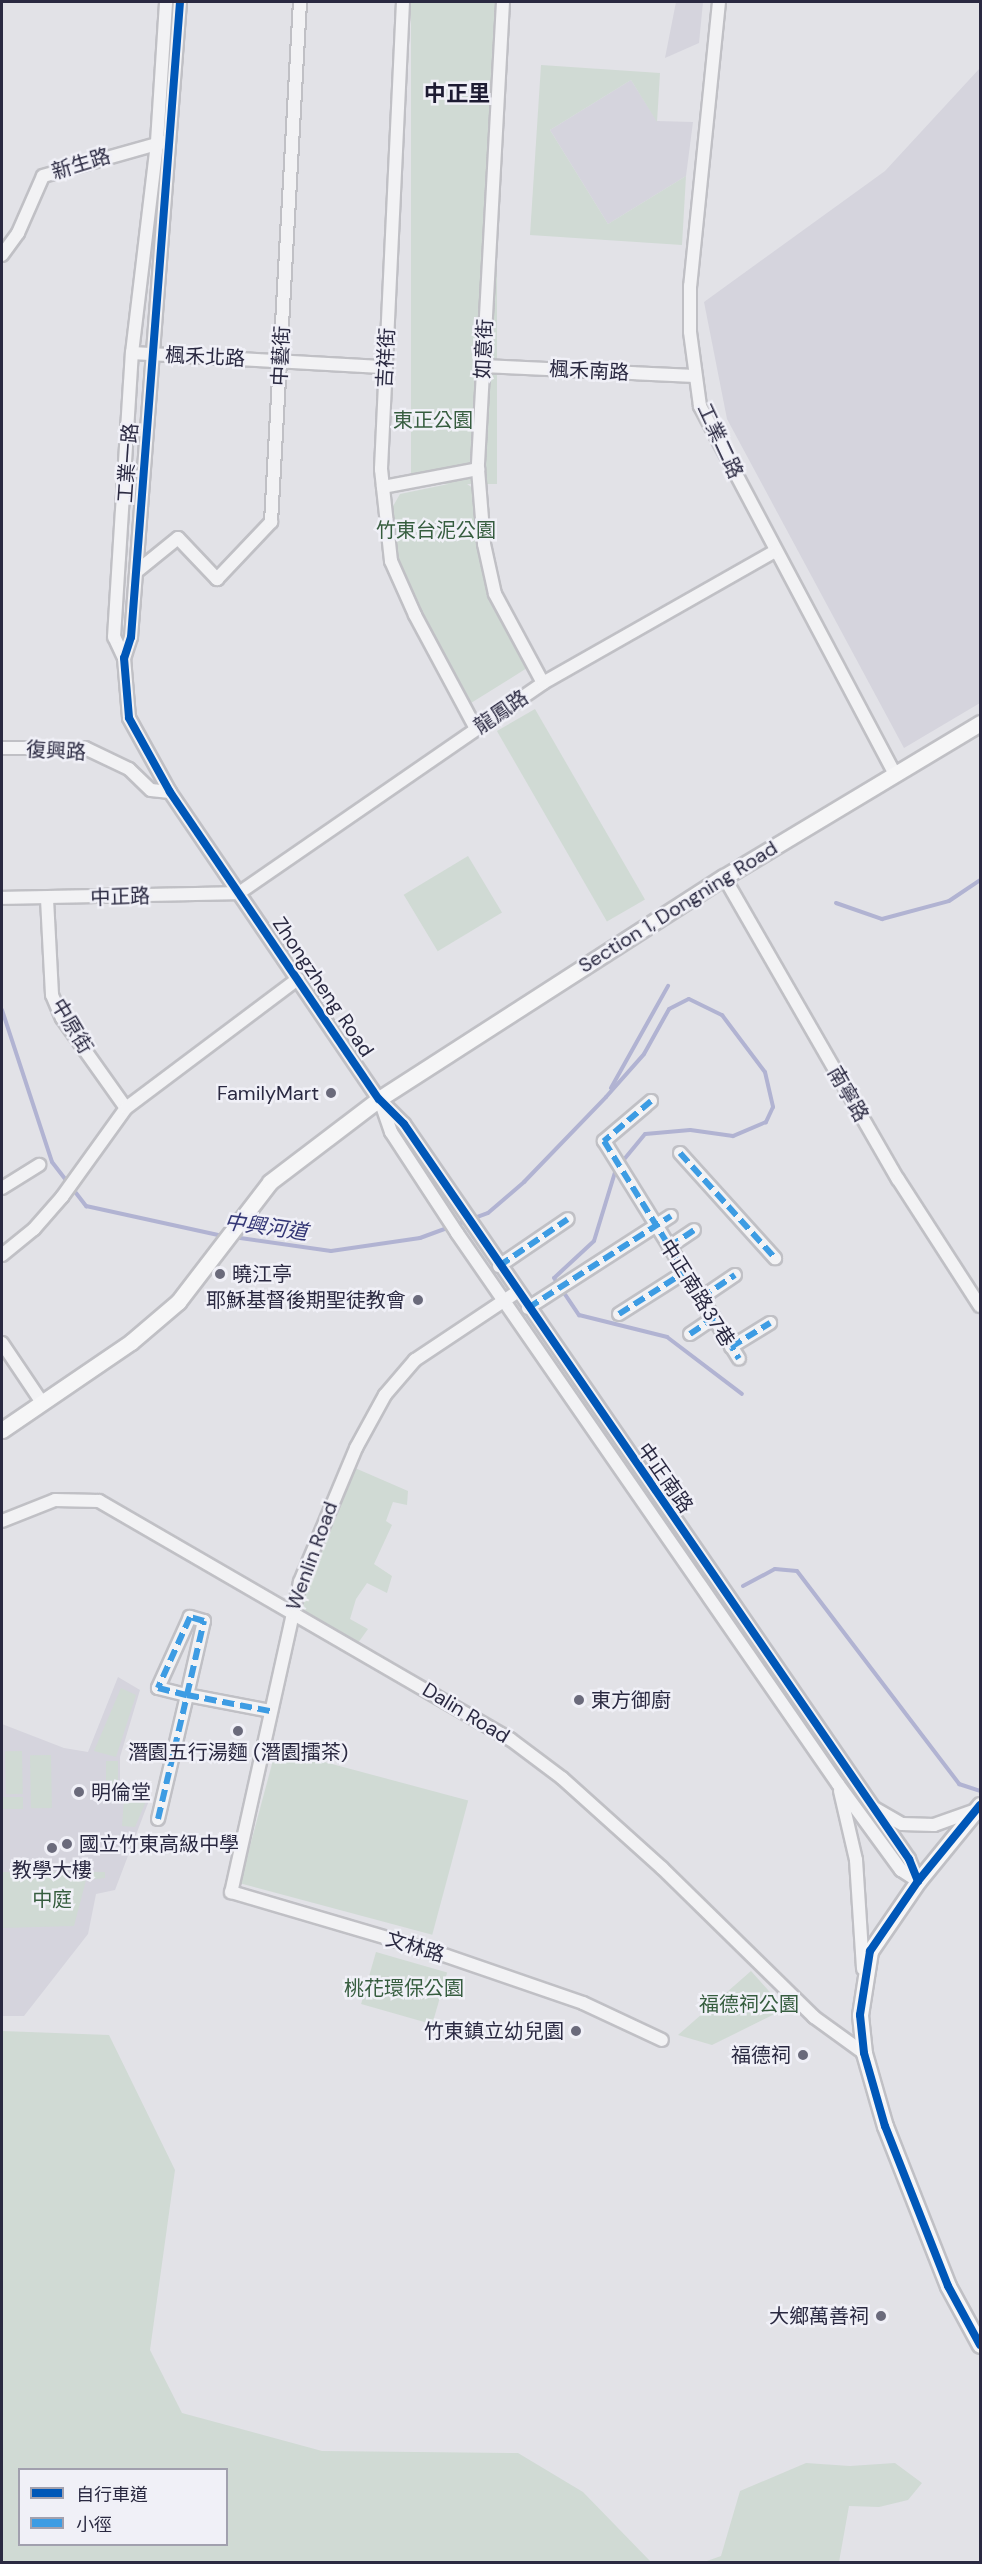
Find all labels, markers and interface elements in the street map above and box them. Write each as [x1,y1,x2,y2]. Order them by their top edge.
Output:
district label: 中正里 [424,81,490,107]
street label: 新生路 [49,144,113,184]
street label: 如意街 [470,318,498,380]
street label: 中藝街 [267,325,295,387]
street label: 吉祥街 [372,327,400,389]
street label: 楓禾北路 [164,343,246,371]
street label: 楓禾南路 [548,357,630,385]
street label: 工業二路 [692,400,748,482]
park label: 東正公園 [393,408,473,432]
street label: 工業一路 [113,422,143,504]
park label: 竹東台泥公園 [376,518,496,542]
street label: 龍鳳路 [469,685,533,739]
street label: 復興路 [25,737,87,765]
street label: Section 1, Dongning Road [574,836,782,978]
street label: 中正路 [90,884,150,910]
street label: Zhongzheng Road [267,913,379,1061]
street label: 中原街 [46,994,98,1058]
street label: 南寧路 [823,1062,873,1126]
place label: FamilyMart [217,1081,319,1105]
marker: FamilyMart [324,1086,338,1100]
water label: 中興河道 [223,1209,309,1245]
street label: 中正南路37巷 [654,1235,740,1351]
place label: 曉江亭 [232,1262,292,1286]
marker: 曉江亭 [213,1267,227,1281]
place label: 耶穌基督後期聖徒教會 [206,1288,406,1312]
marker: 耶穌基督後期聖徒教會 [411,1293,425,1307]
street label: 中正南路 [632,1438,698,1518]
street label: Wenlin Road [281,1498,343,1614]
street label: Dalin Road [418,1678,514,1748]
place label: 東方御廚 [591,1688,671,1712]
marker: 東方御廚 [572,1693,586,1707]
marker: 潛園五行湯麵 (潛園擂茶) [231,1724,245,1738]
place label: 潛園五行湯麵 (潛園擂茶) [128,1740,348,1764]
place label: 明倫堂 [91,1780,151,1804]
marker: 明倫堂 [72,1785,86,1799]
place label: 國立竹東高級中學 [79,1832,239,1856]
marker: 國立竹東高級中學 [60,1837,74,1851]
marker: 教學大樓 [45,1841,59,1855]
place label: 教學大樓 [12,1858,92,1882]
park label: 中庭 [32,1887,72,1911]
street label: 文林路 [383,1927,447,1967]
park label: 桃花環保公園 [344,1976,464,2000]
park label: 福德祠公園 [699,1992,799,2016]
place label: 竹東鎮立幼兒園 [424,2019,564,2043]
marker: 竹東鎮立幼兒園 [569,2024,583,2038]
place label: 福德祠 [731,2043,791,2067]
marker: 福德祠 [796,2048,810,2062]
place label: 大鄉萬善祠 [769,2304,869,2328]
marker: 大鄉萬善祠 [874,2309,888,2323]
legend [18,2468,228,2546]
text: 自行車道 [76,2483,148,2507]
text: 小徑 [76,2513,112,2537]

